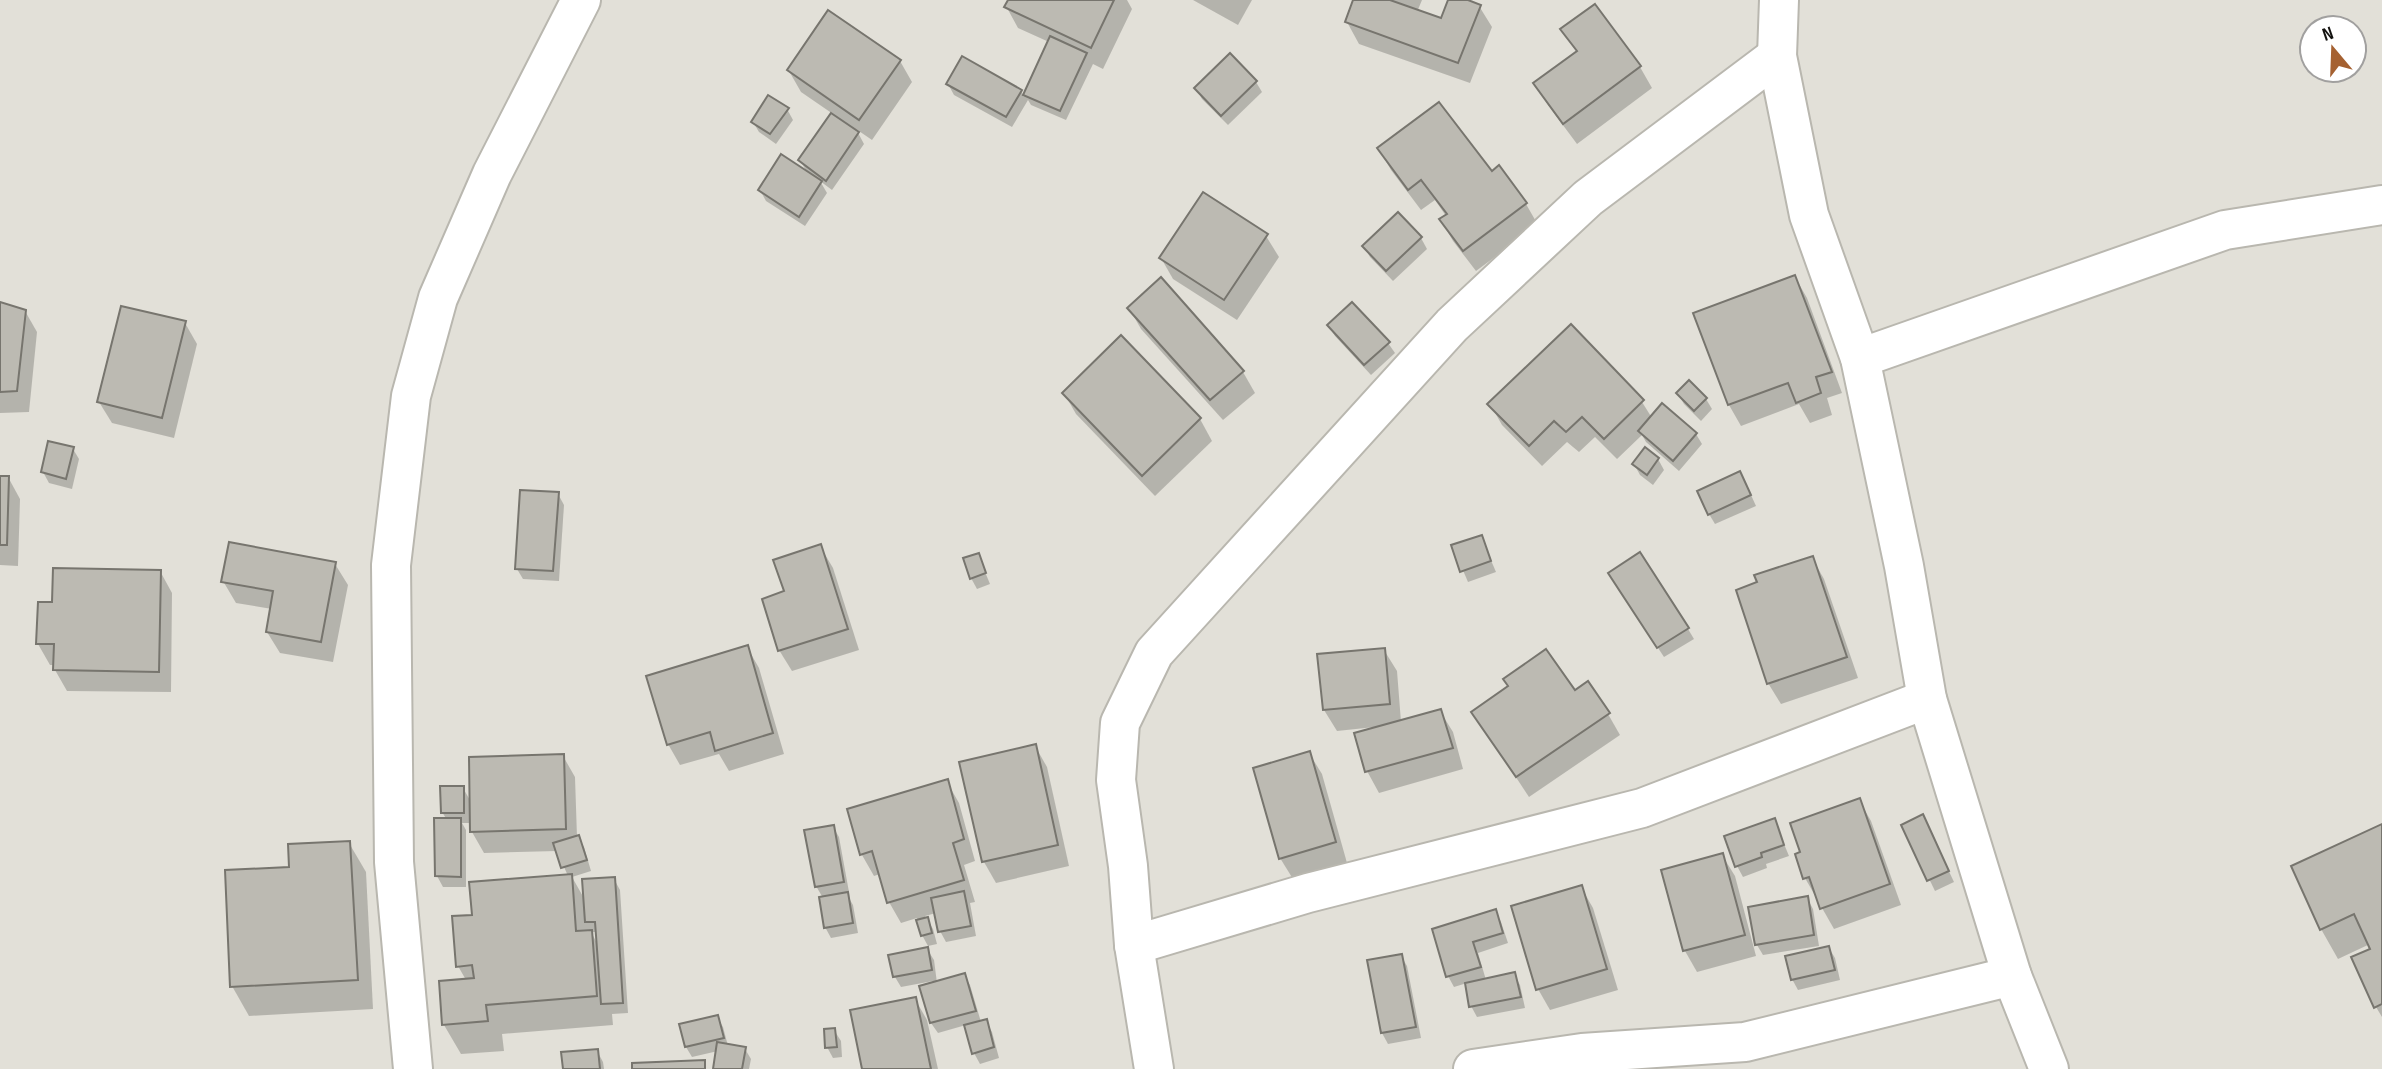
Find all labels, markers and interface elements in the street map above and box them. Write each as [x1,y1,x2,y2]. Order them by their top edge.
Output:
north arrow [2298,14,2368,84]
text: N [2319,22,2336,47]

